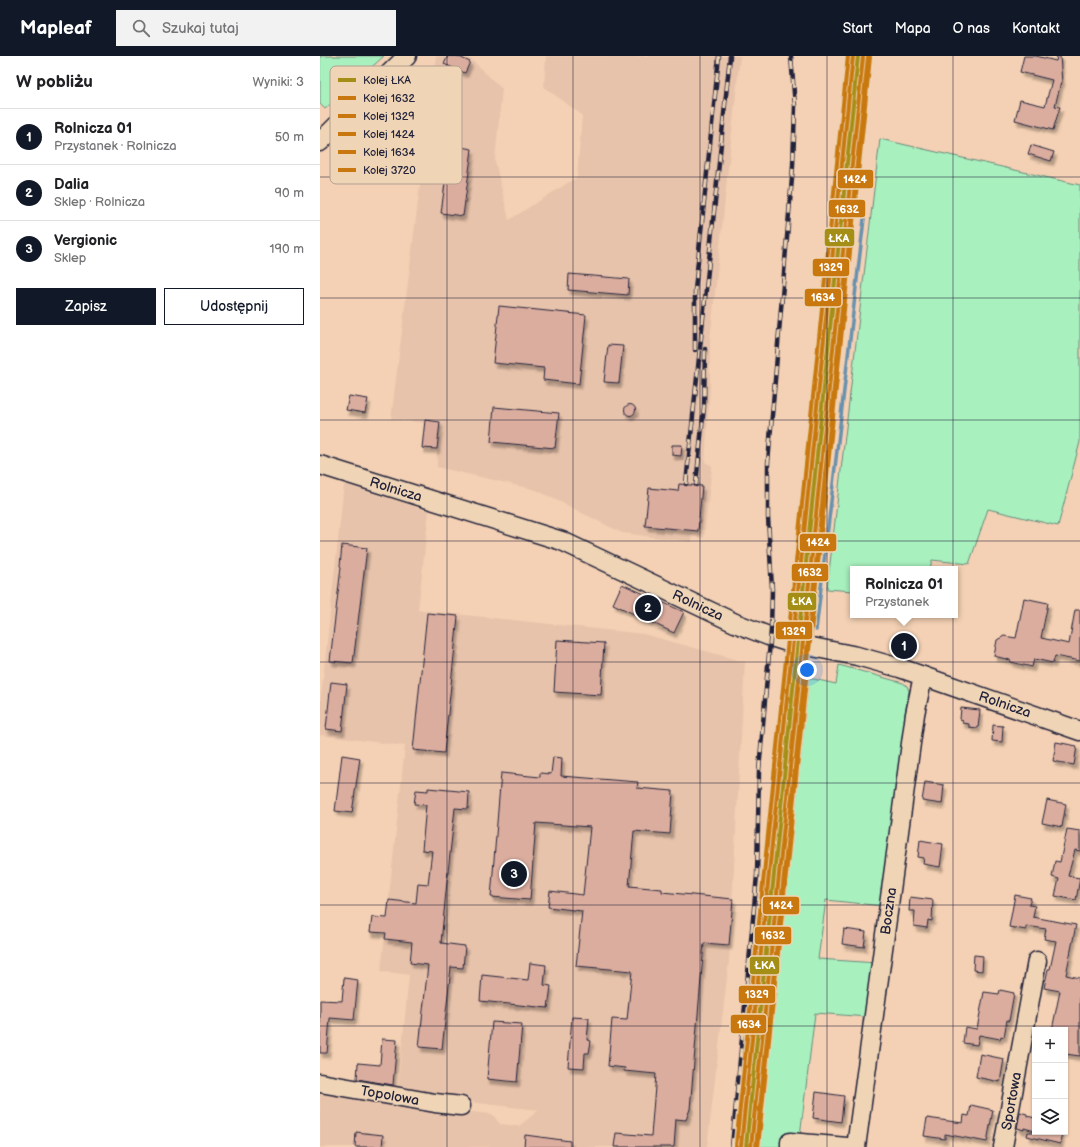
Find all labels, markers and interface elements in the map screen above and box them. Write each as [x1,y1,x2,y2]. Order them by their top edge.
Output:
search box [116,10,396,46]
text: Mapleaf [20,17,92,40]
icon: search [130,17,152,39]
text: Szukaj tutaj [162,19,239,38]
text: Start [843,20,873,37]
text: Mapa [895,20,931,37]
text: O nas [953,20,990,37]
text: Kontakt [1012,20,1060,37]
legend [330,66,462,184]
text: W pobliżu [16,72,93,92]
text: Wyniki: 3 [252,74,304,90]
text: Kolej ŁKA [363,74,411,87]
text: Kolej 1632 [363,92,415,105]
text: Kolej 1329 [363,110,415,123]
text: Rolnicza 01 [54,119,132,138]
text: Kolej 1424 [363,128,415,141]
text: 1 [26,129,32,145]
text: 50 m [275,129,304,145]
text: Przystanek · Rolnicza [54,138,177,154]
text: Kolej 1634 [363,146,415,159]
text: Kolej 3720 [363,164,416,177]
line badge: 1424 [837,169,874,189]
text: 1424 [843,173,867,186]
text: Dalia [54,175,89,194]
text: 2 [25,185,33,201]
text: 90 m [275,185,304,201]
text: Sklep · Rolnicza [54,194,145,210]
line badge: 1632 [828,199,866,218]
text: 1632 [835,203,860,216]
line badge: ŁKA [824,228,855,247]
text: Vergionic [54,231,117,250]
text: ŁKA [828,232,850,245]
text: 3 [25,241,33,257]
text: 190 m [270,241,304,257]
text: Sklep [54,250,86,266]
line badge: 1329 [812,258,850,277]
text: 1329 [819,261,843,274]
button: Zapisz [16,288,156,325]
button: Udostępnij [164,288,304,325]
line badge: 1634 [804,288,842,307]
text: 1634 [811,291,836,304]
street label: Rolnicza [367,473,424,506]
line badge: 1424 [799,533,837,552]
text: 1424 [806,536,830,549]
line badge: 1632 [791,563,829,582]
text: 1632 [798,566,823,579]
popup [850,566,958,618]
text: Rolnicza 01 [865,575,943,594]
street label: Rolnicza [670,586,726,625]
line badge: ŁKA [787,592,817,611]
pin: 2 [635,593,661,623]
text: Przystanek [865,594,929,610]
text: ŁKA [791,595,813,608]
line badge: 1329 [775,621,813,640]
text: 1329 [782,625,806,638]
pin: 1 [891,631,917,661]
your location [797,660,817,680]
street label: Rolnicza [976,688,1033,721]
pin: 3 [501,859,527,889]
street label: Boczna [877,886,900,936]
line badge: 1424 [762,896,800,915]
text: 1424 [769,899,793,912]
line badge: 1632 [754,926,792,945]
text: 1632 [761,929,786,942]
line badge: ŁKA [749,956,780,975]
text: ŁKA [754,959,776,972]
line badge: 1329 [738,985,776,1004]
text: 1329 [745,988,769,1001]
line badge: 1634 [730,1014,767,1034]
text: 1634 [737,1018,762,1031]
map controls [1032,1027,1068,1135]
button: + [1032,1027,1068,1063]
button: − [1032,1063,1068,1099]
street label: Sportowa [998,1071,1025,1131]
street label: Topolowa [359,1082,421,1109]
button: layers [1032,1099,1068,1135]

